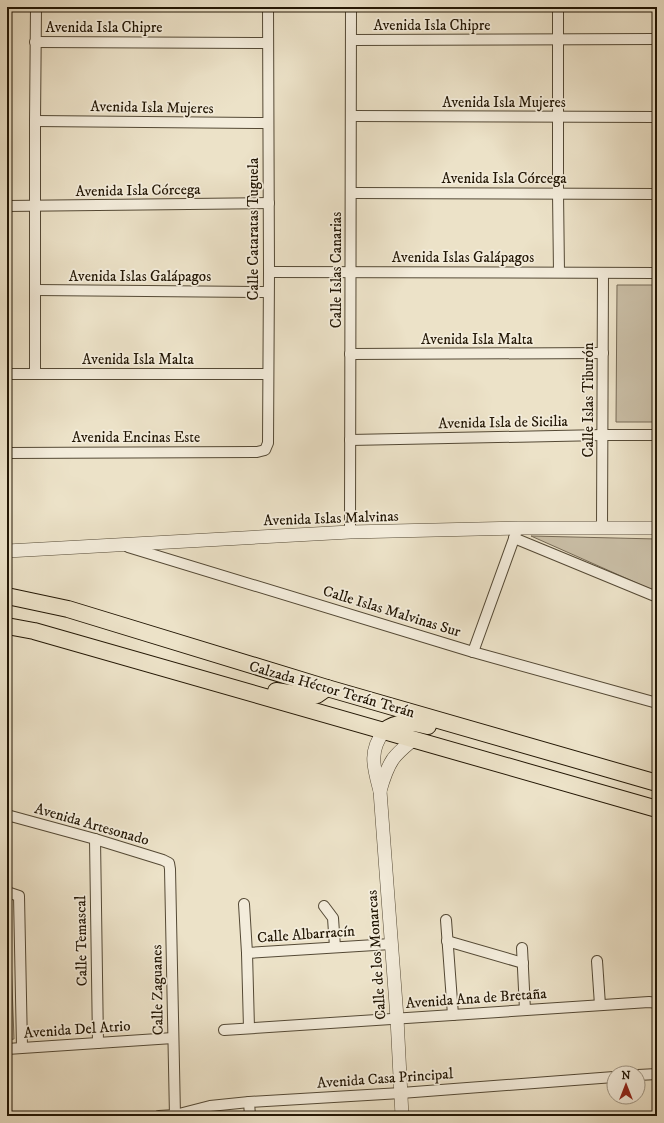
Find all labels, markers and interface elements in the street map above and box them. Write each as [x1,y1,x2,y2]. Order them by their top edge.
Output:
street label: Avenida Isla Chipre [373,16,491,35]
street label: Avenida Isla Chipre [45,18,163,37]
street label: Avenida Isla Mujeres [442,93,566,112]
street label: Avenida Isla Mujeres [90,97,214,118]
street label: Calle Cataratas Tuguela [244,157,263,300]
street label: Avenida Isla Córcega [441,169,567,188]
street label: Avenida Isla Córcega [75,180,201,201]
street label: Calle Islas Canarias [327,212,346,328]
street label: Avenida Islas Galápagos [392,248,534,267]
street label: Avenida Islas Galápagos [69,267,211,286]
street label: Avenida Isla Malta [421,330,534,349]
street label: Calle Islas Tiburón [579,342,598,458]
street label: Avenida Isla Malta [82,350,195,369]
street label: Avenida Isla de Sicilia [438,412,569,433]
street label: Avenida Encinas Este [72,428,200,447]
street label: Avenida Islas Malvinas [263,507,399,530]
street label: Calle Islas Malvinas Sur [321,581,463,642]
street label: Calzada Héctor Terán Terán [247,657,417,722]
street label: Avenida Artesonado [32,799,151,850]
street label: Calle de los Monarcas [362,889,391,1020]
street label: Calle Temascal [71,895,92,987]
street label: Calle Albarracín [257,922,356,947]
street label: Calle Zaguanes [147,944,168,1035]
street label: Avenida Ana de Bretaña [405,984,548,1013]
street label: Avenida Del Atrio [23,1016,131,1043]
street label: Avenida Casa Principal [316,1064,454,1093]
north arrow [606,1065,646,1105]
text: N [621,1069,631,1083]

